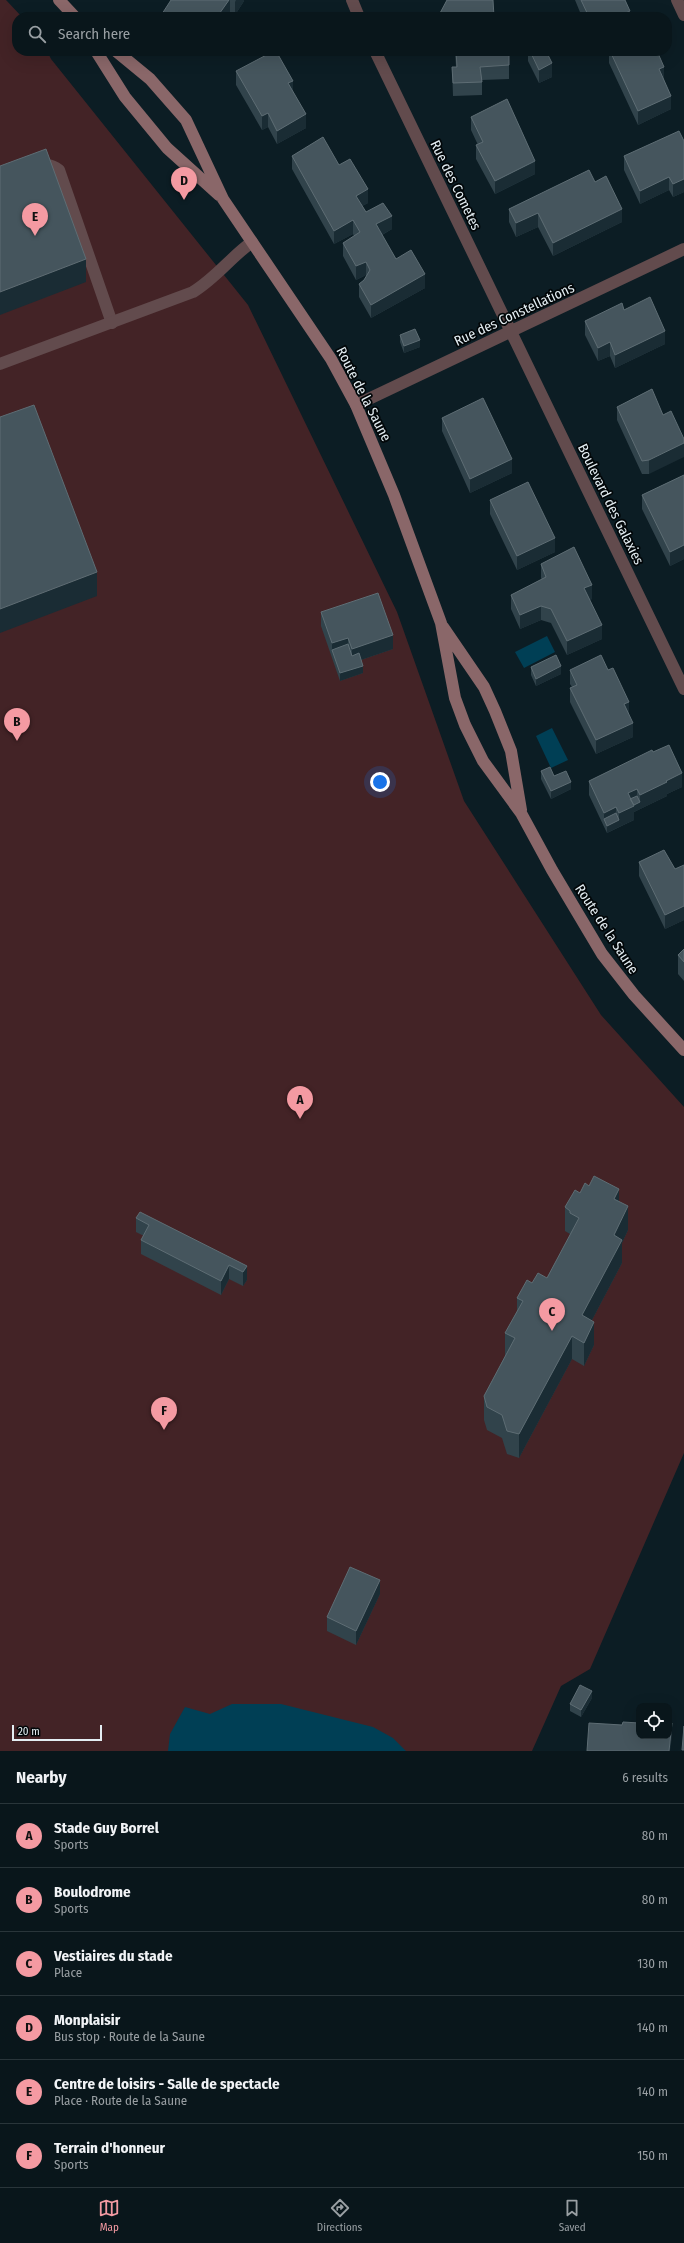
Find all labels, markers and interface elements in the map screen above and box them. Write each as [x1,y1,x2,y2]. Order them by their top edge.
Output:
search box [12,12,672,56]
icon: search [26,23,48,45]
text: Search here [58,25,130,43]
street label: Rue des Cometes [426,137,485,233]
pin: D [171,167,197,200]
pin: E [22,203,48,236]
street label: Rue des Constellations [451,279,577,350]
street label: Route de la Saune [332,344,395,444]
street label: Boulevard des Galaxies [574,441,647,568]
pin: B [4,708,30,741]
your location [370,772,390,792]
street label: Route de la Saune [571,881,642,977]
pin: A [287,1086,313,1119]
pin: C [539,1298,565,1331]
pin: F [151,1397,177,1430]
map controls [636,1703,672,1739]
button: locate [636,1703,672,1739]
scale bar [12,1723,102,1742]
text: 20 m [18,1725,40,1738]
text: Nearby [16,1767,67,1788]
text: 6 results [622,1770,668,1785]
text: Stade Guy Borrel [54,1819,159,1837]
text: A [25,1828,33,1843]
text: 80 m [642,1828,668,1843]
text: Sports [54,1837,89,1852]
text: Boulodrome [54,1883,131,1901]
text: B [25,1892,33,1907]
text: 80 m [642,1892,668,1907]
text: Sports [54,1901,89,1916]
text: Vestiaires du stade [54,1947,173,1965]
text: C [26,1956,32,1971]
text: 130 m [637,1956,668,1971]
text: Place [54,1965,82,1980]
text: Monplaisir [54,2011,120,2029]
text: D [25,2020,33,2035]
text: 140 m [637,2020,668,2035]
text: Bus stop · Route de la Saune [54,2029,205,2044]
text: Centre de loisirs - Salle de spectacle [54,2075,280,2093]
text: E [26,2084,32,2099]
text: 140 m [637,2084,668,2099]
text: Place · Route de la Saune [54,2093,187,2108]
text: Terrain d'honneur [54,2139,165,2157]
text: F [26,2148,32,2163]
text: 150 m [637,2148,668,2163]
text: Sports [54,2157,89,2172]
tab: Map [98,2197,120,2234]
tab: Directions [317,2197,362,2234]
tab: Saved [559,2197,586,2234]

